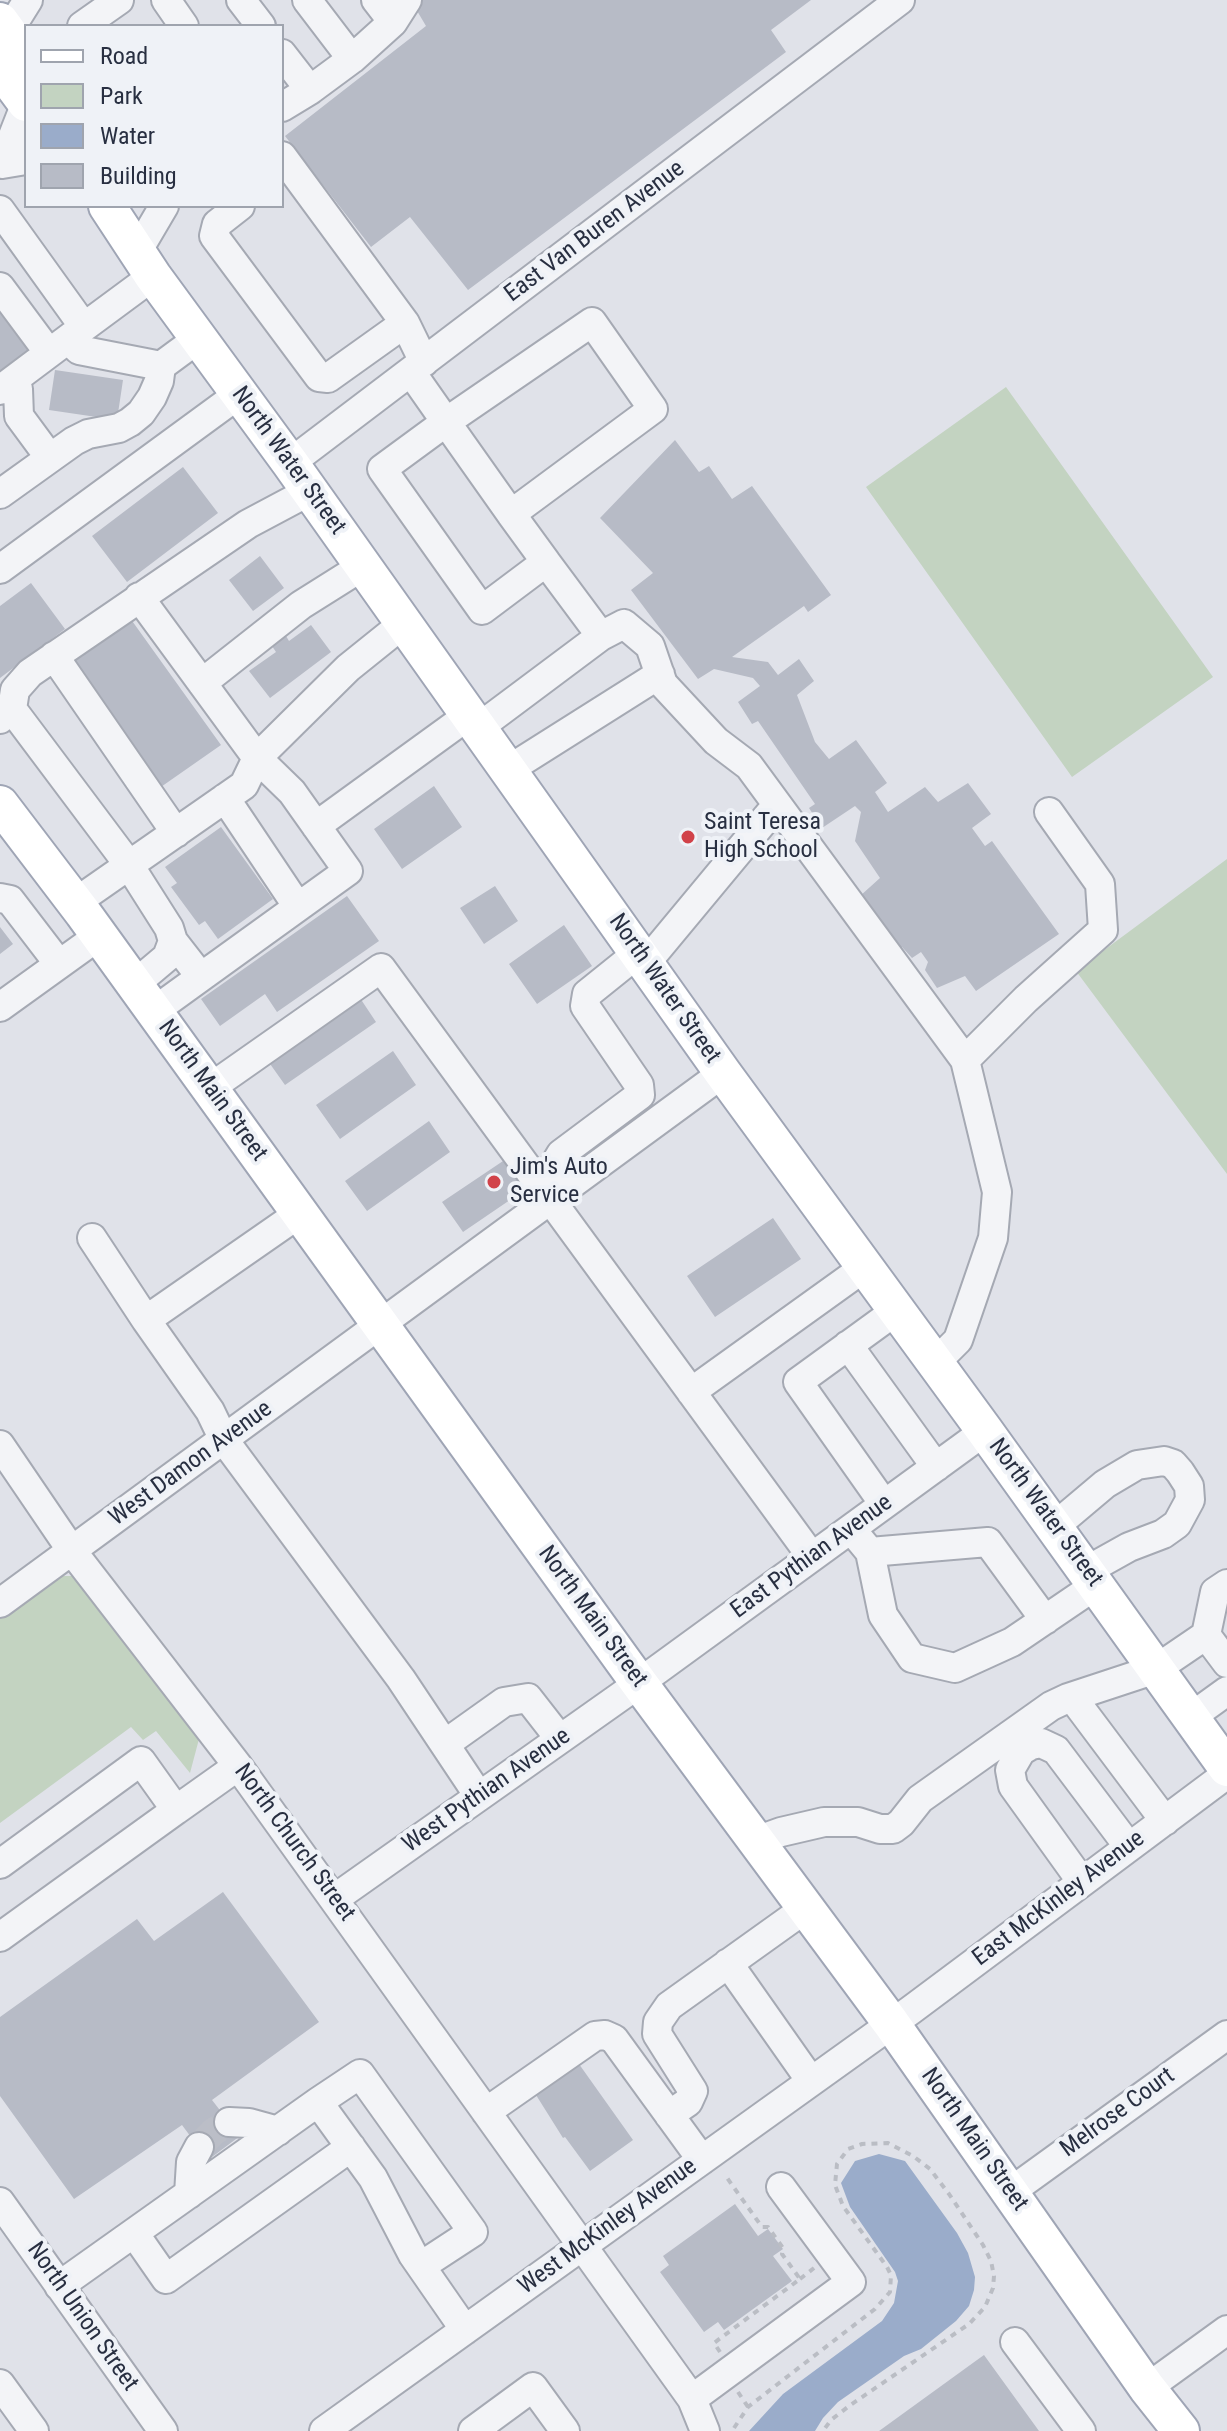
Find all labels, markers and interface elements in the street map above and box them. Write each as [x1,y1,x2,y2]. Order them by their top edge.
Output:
legend [24,24,284,208]
text: Road [100,42,148,70]
text: Park [100,82,143,110]
text: Water [100,122,155,150]
street label: East Van Buren Avenue [499,155,691,309]
text: Building [100,162,177,190]
street label: North Water Street [225,381,351,541]
place label: Saint Teresa High School [704,809,821,865]
marker: Saint Teresa High School [679,828,697,846]
street label: North Water Street [602,909,726,1069]
street label: North Main Street [151,1015,273,1167]
place label: Jim's Auto Service [510,1154,608,1210]
marker: Jim's Auto Service [485,1173,503,1191]
street label: West Damon Avenue [104,1395,278,1533]
street label: North Water Street [982,1433,1108,1593]
street label: East Pythian Avenue [726,1489,898,1625]
street label: North Main Street [531,1541,653,1693]
street label: West Pythian Avenue [398,1722,576,1860]
street label: North Church Street [227,1759,361,1927]
street label: East McKinley Avenue [967,1825,1151,1973]
street label: Melrose Court [1055,2062,1181,2164]
street label: North Main Street [914,2063,1034,2217]
street label: West McKinley Avenue [513,2153,703,2301]
street label: North Union Street [20,2237,144,2397]

